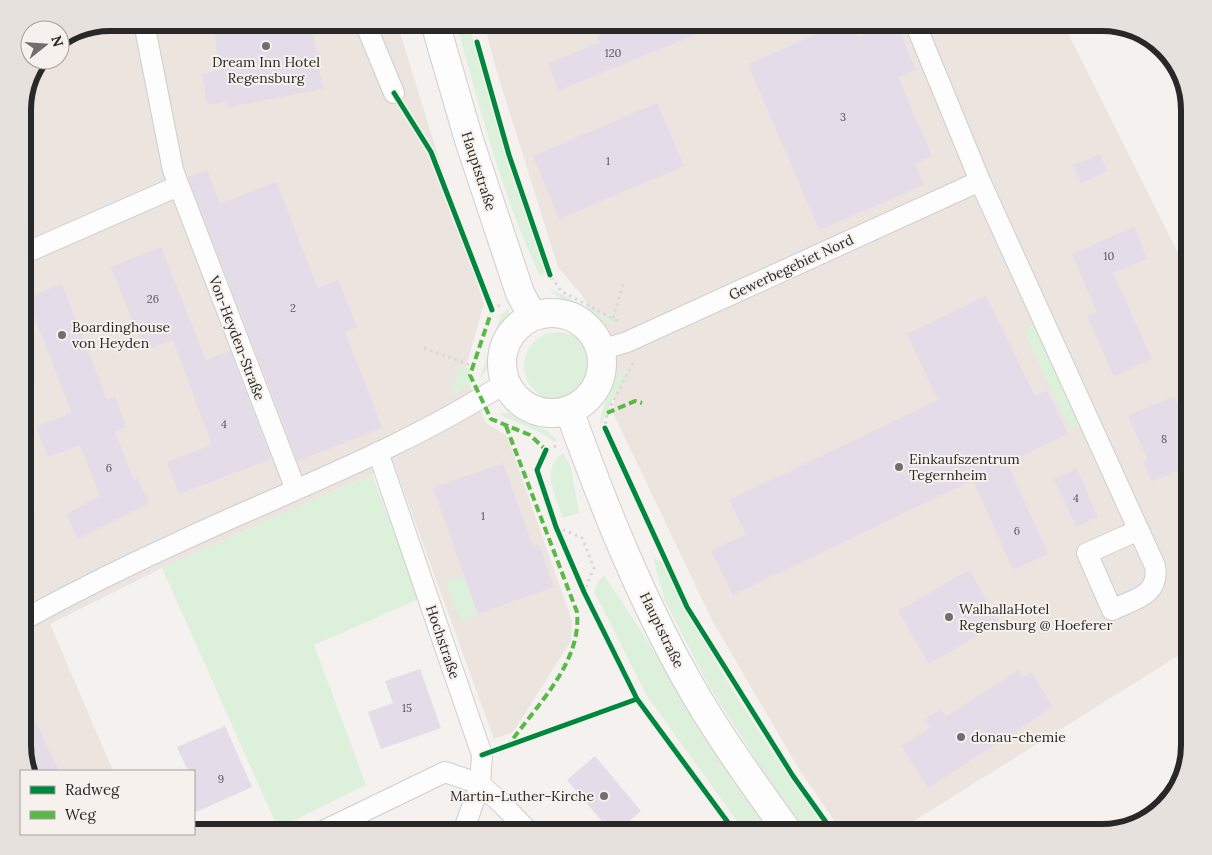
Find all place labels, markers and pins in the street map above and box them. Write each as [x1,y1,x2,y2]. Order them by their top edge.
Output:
marker: Dream Inn Hotel Regensburg [260,40,272,52]
place label: Dream Inn Hotel Regensburg [212,53,320,87]
place label: Boardinghouse von Heyden [72,318,170,352]
marker: Boardinghouse von Heyden [56,329,68,341]
place label: Einkaufszentrum Tegernheim [909,450,1020,484]
marker: Einkaufszentrum Tegernheim [893,461,905,473]
place label: WalhallaHotel Regensburg @ Hoeferer [959,600,1113,634]
marker: WalhallaHotel Regensburg @ Hoeferer [943,611,955,623]
place label: donau-chemie [971,728,1066,746]
marker: donau-chemie [955,731,967,743]
place label: Martin-Luther-Kirche [450,787,594,805]
marker: Martin-Luther-Kirche [598,790,610,802]

